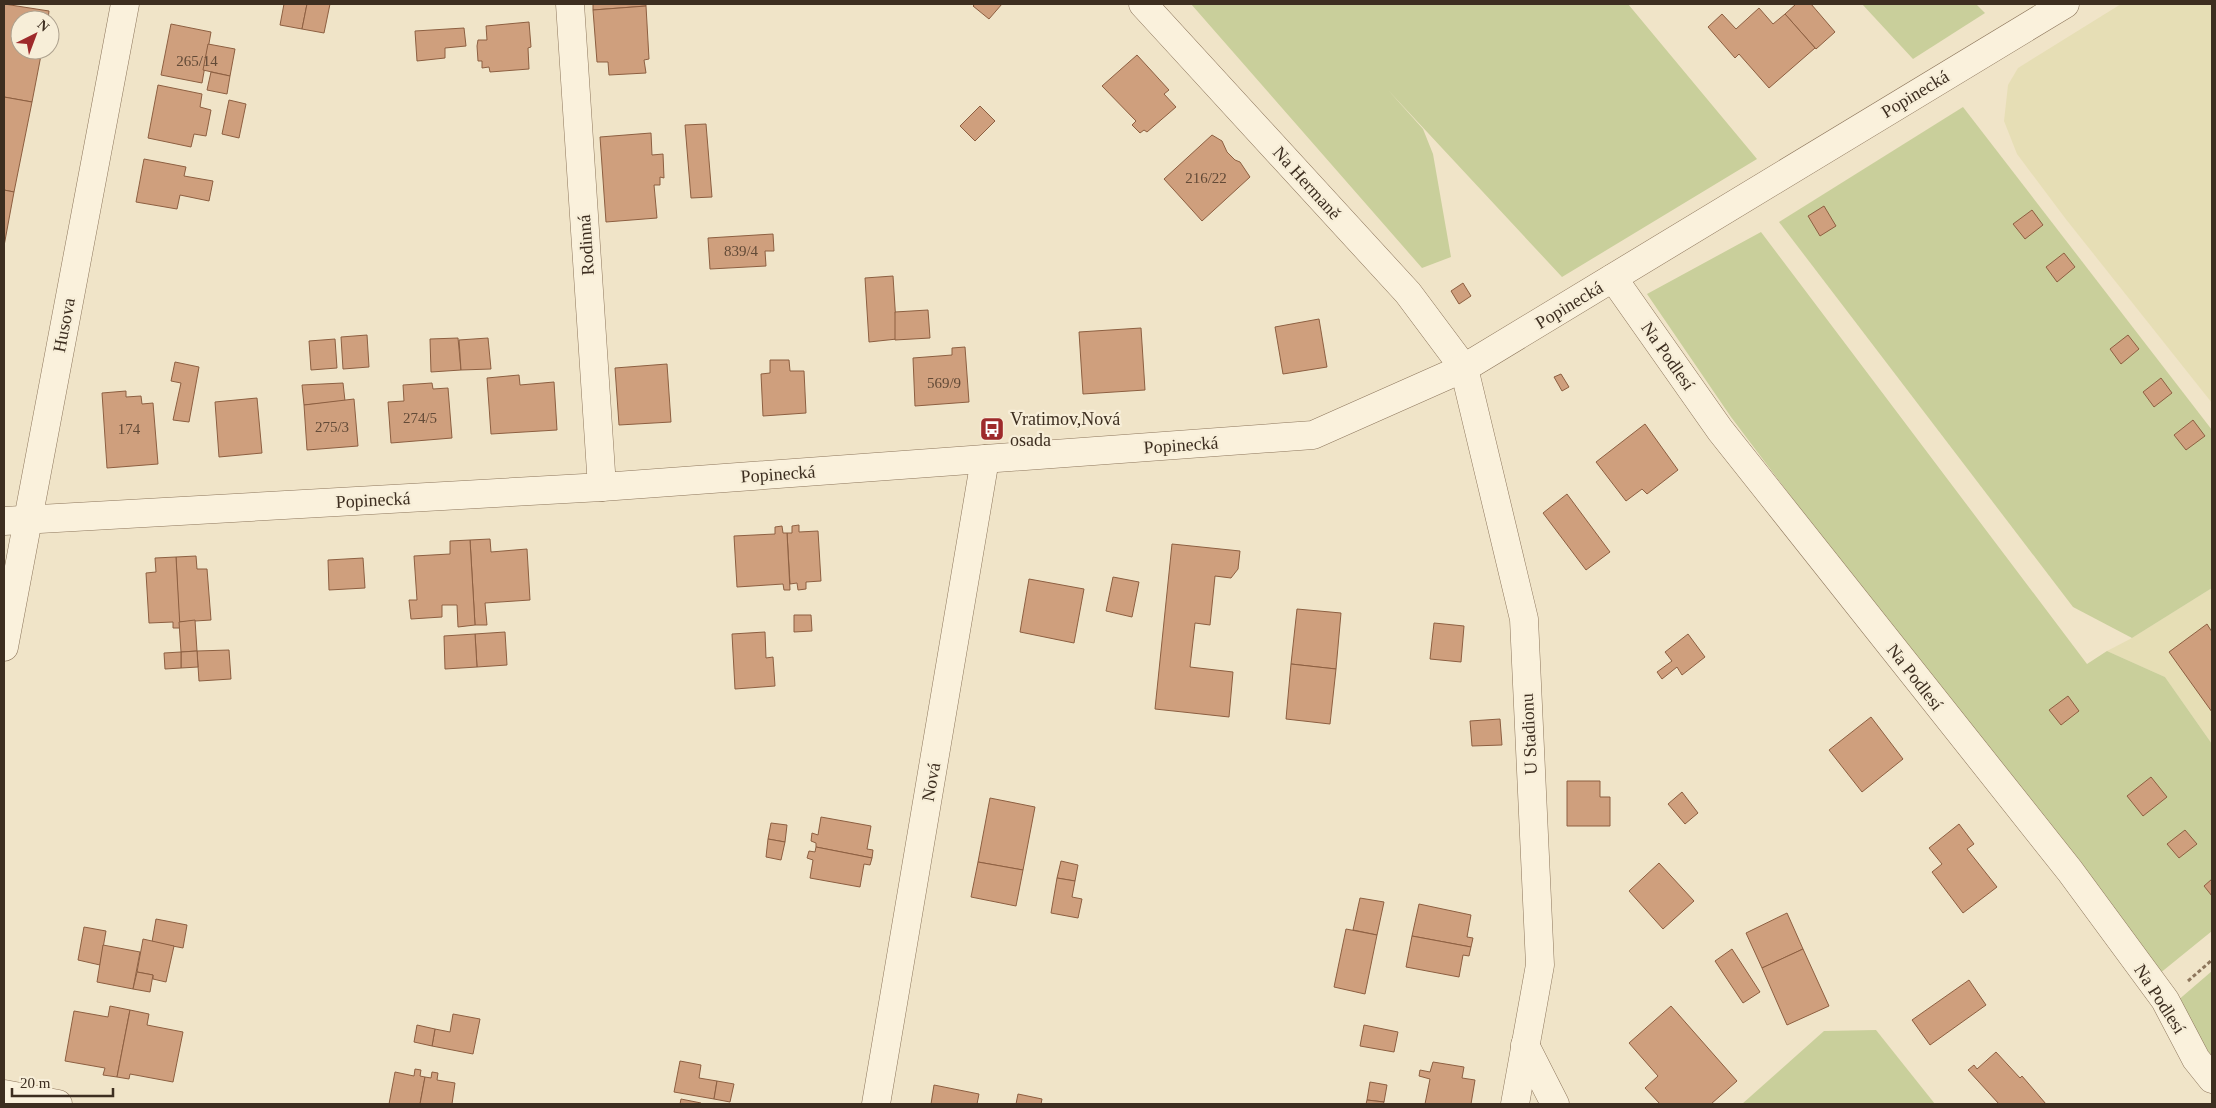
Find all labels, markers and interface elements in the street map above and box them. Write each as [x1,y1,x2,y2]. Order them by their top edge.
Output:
north arrow [10,10,60,60]
text: N [35,17,52,35]
house number: 265/14 [176,53,218,69]
street label: Popinecká [1878,66,1952,122]
street label: Na Hermaně [1269,142,1345,224]
house number: 216/22 [1185,170,1227,186]
street label: Rodinná [574,214,598,276]
house number: 839/4 [724,243,759,259]
street label: Popinecká [1532,277,1606,333]
street label: Husova [49,296,79,354]
street label: Na Podlesí [1637,318,1699,394]
house number: 569/9 [927,375,961,391]
place label: Vratimov,Nová osada [1010,409,1120,450]
house number: 274/5 [403,410,437,426]
bus stop icon: Vratimov,Nová osada [979,416,1005,442]
house number: 275/3 [315,419,349,435]
house number: 174 [118,421,141,437]
street label: Popinecká [1143,432,1219,458]
street label: Popinecká [740,461,816,487]
street label: Popinecká [335,488,411,512]
street label: Na Podlesí [1883,640,1947,714]
street label: U Stadionu [1517,693,1541,775]
street label: Nová [918,761,944,803]
street label: Na Podlesí [2130,961,2190,1037]
scale bar [12,1066,114,1098]
text: 20 m [20,1075,51,1091]

